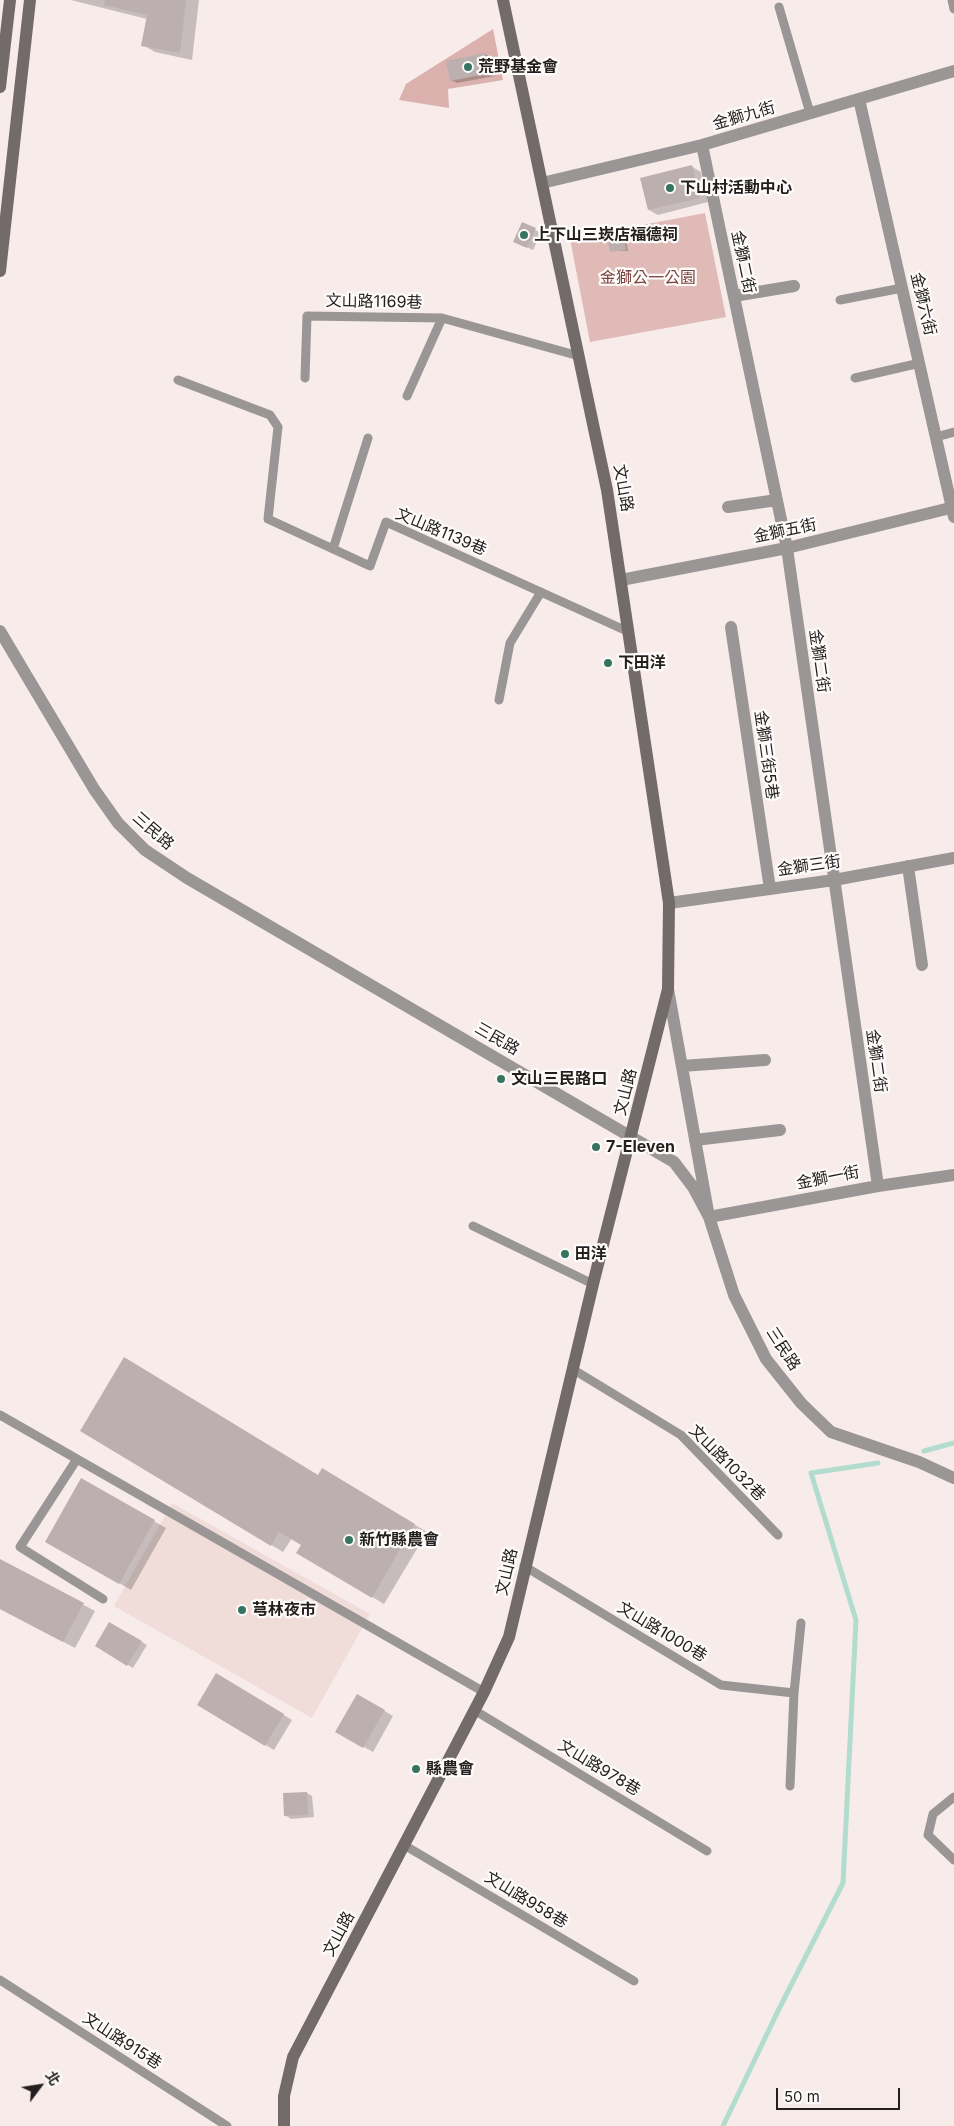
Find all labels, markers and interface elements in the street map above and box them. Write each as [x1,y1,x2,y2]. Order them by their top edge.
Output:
place label: 荒野基金會 [478,57,558,77]
marker: 荒野基金會 [462,61,474,73]
street label: 金獅九街 [711,98,777,134]
place label: 下山村活動中心 [680,178,792,198]
marker: 下山村活動中心 [664,182,676,194]
place label: 上下山三崁店福德祠 [534,225,678,245]
marker: 上下山三崁店福德祠 [518,229,530,241]
street label: 金獅二街 [727,229,759,295]
park label: 金獅公一公園 [600,268,696,288]
street label: 金獅六街 [906,271,940,337]
street label: 文山路1169巷 [325,292,423,312]
street label: 文山路 [609,463,637,513]
street label: 文山路1139巷 [393,504,489,560]
street label: 金獅五街 [752,515,818,547]
street label: 金獅二街 [805,628,833,694]
place label: 下田洋 [618,653,666,673]
marker: 下田洋 [602,657,614,669]
street label: 金獅三街5巷 [750,709,782,801]
street label: 三民路 [129,808,177,854]
street label: 金獅三街 [776,852,842,880]
street label: 三民路 [471,1019,523,1059]
street label: 金獅二街 [862,1028,890,1094]
street label: 文山路 [611,1066,641,1118]
place label: 文山三民路口 [511,1069,607,1089]
marker: 文山三民路口 [495,1073,507,1085]
place label: 7-Eleven [606,1137,675,1157]
marker: 7-Eleven [590,1141,602,1153]
street label: 金獅一街 [795,1162,861,1194]
place label: 田洋 [575,1244,607,1264]
marker: 田洋 [559,1248,571,1260]
street label: 三民路 [762,1324,804,1374]
street label: 文山路1032巷 [685,1421,769,1505]
place label: 新竹縣農會 [359,1530,439,1550]
marker: 新竹縣農會 [343,1534,355,1546]
street label: 文山路 [492,1546,522,1598]
street label: 文山路1000巷 [614,1598,710,1666]
place label: 芎林夜市 [252,1600,316,1620]
marker: 芎林夜市 [236,1604,248,1616]
street label: 文山路978巷 [554,1736,644,1800]
place label: 縣農會 [426,1759,474,1779]
marker: 縣農會 [410,1763,422,1775]
street label: 文山路958巷 [481,1868,571,1932]
street label: 文山路 [319,1908,359,1960]
street label: 文山路915巷 [79,2008,165,2074]
north arrow [15,2061,65,2111]
text: 北 [42,2068,64,2088]
scale bar [779,2078,903,2110]
text: 50 m [784,2087,820,2106]

